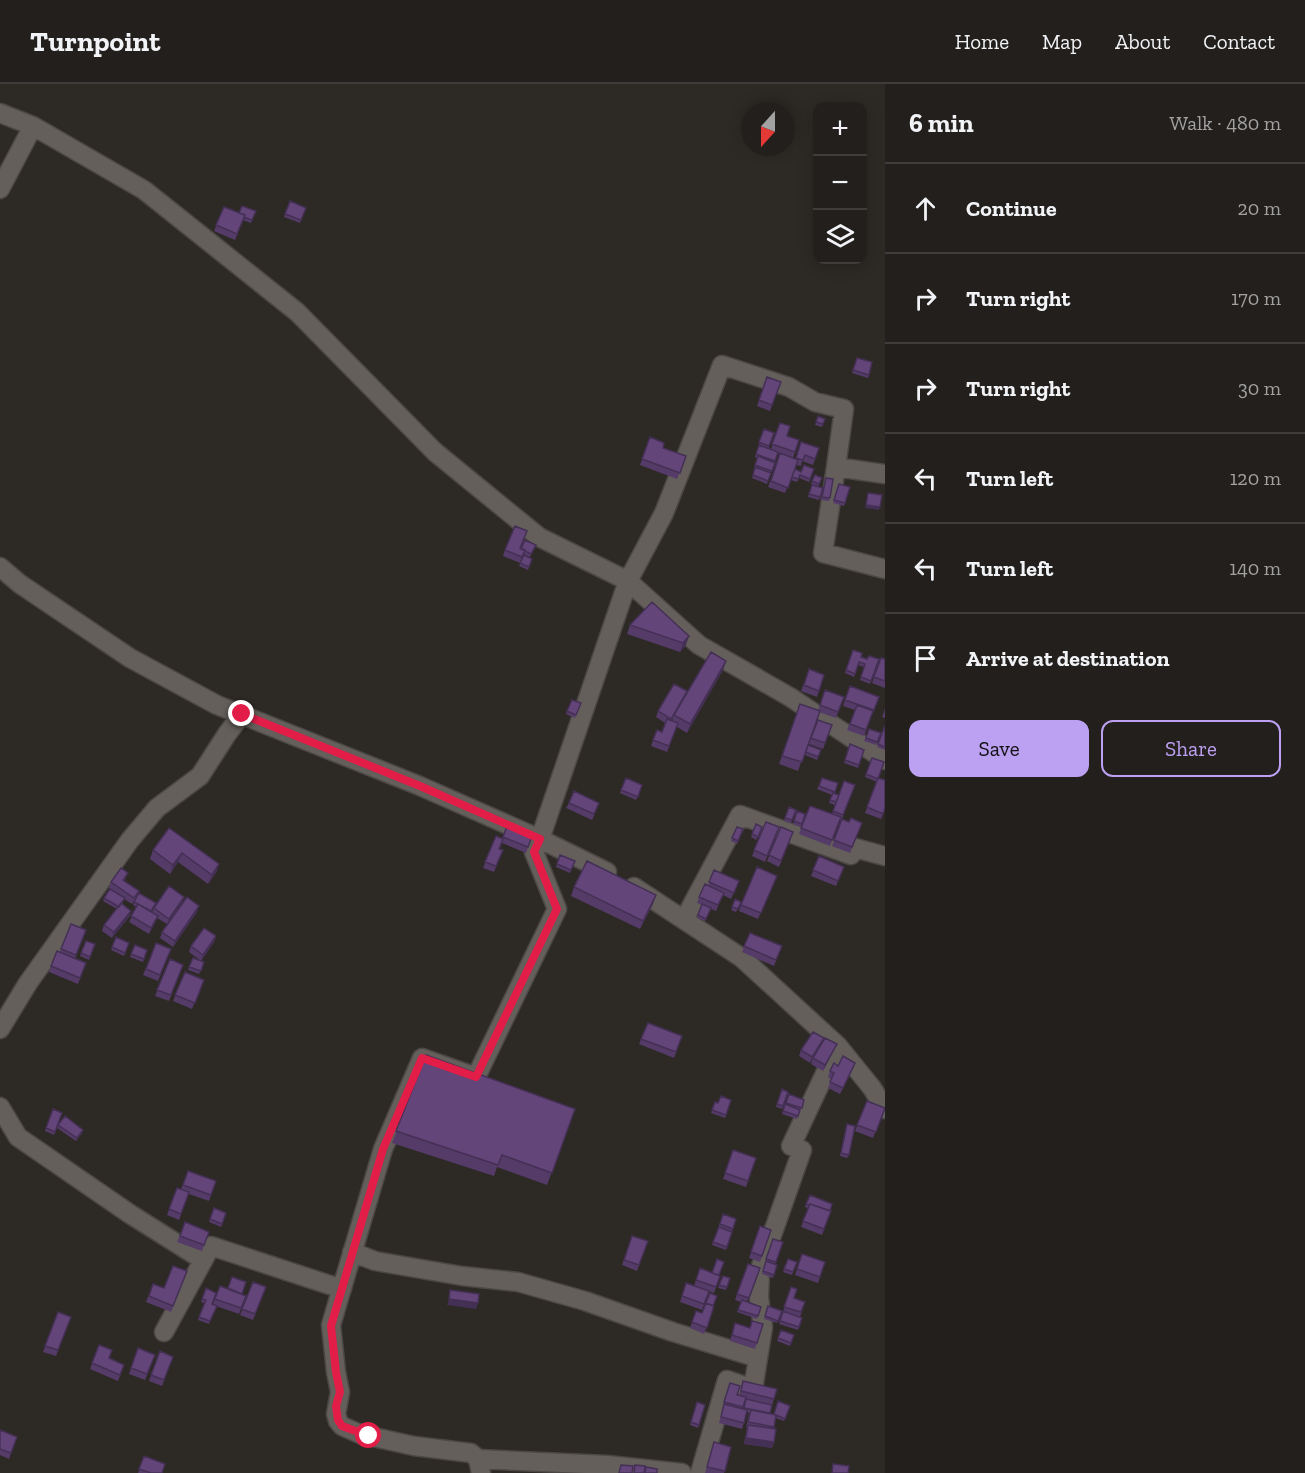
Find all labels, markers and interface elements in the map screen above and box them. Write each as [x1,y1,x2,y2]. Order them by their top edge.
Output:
text: Turnpoint [30,25,160,58]
text: Home [955,29,1009,54]
text: Map [1042,29,1082,54]
text: About [1115,29,1170,54]
text: Contact [1203,29,1275,54]
north arrow [741,102,795,156]
map controls [813,102,867,264]
button: + [813,102,867,156]
text: 6 min [909,107,974,139]
text: Walk · 480 m [1170,111,1281,135]
button: − [813,156,867,210]
icon: ahead [909,192,942,225]
text: Continue [966,195,1057,222]
text: 20 m [1237,196,1281,220]
button: layers [813,210,867,264]
icon: right [909,282,942,315]
text: Turn right [966,285,1070,312]
text: 170 m [1231,286,1281,310]
icon: right [909,372,942,405]
text: Turn right [966,375,1070,402]
text: 30 m [1238,376,1281,400]
icon: left [909,462,942,495]
text: Turn left [966,465,1053,492]
text: 120 m [1230,466,1281,490]
icon: left [909,552,942,585]
text: Turn left [966,555,1053,582]
text: 140 m [1229,556,1281,580]
icon: arrive [909,642,942,675]
text: Arrive at destination [966,645,1169,672]
route end [228,700,254,726]
button: Save [909,720,1089,777]
button: Share [1101,720,1281,777]
route start [355,1422,381,1448]

